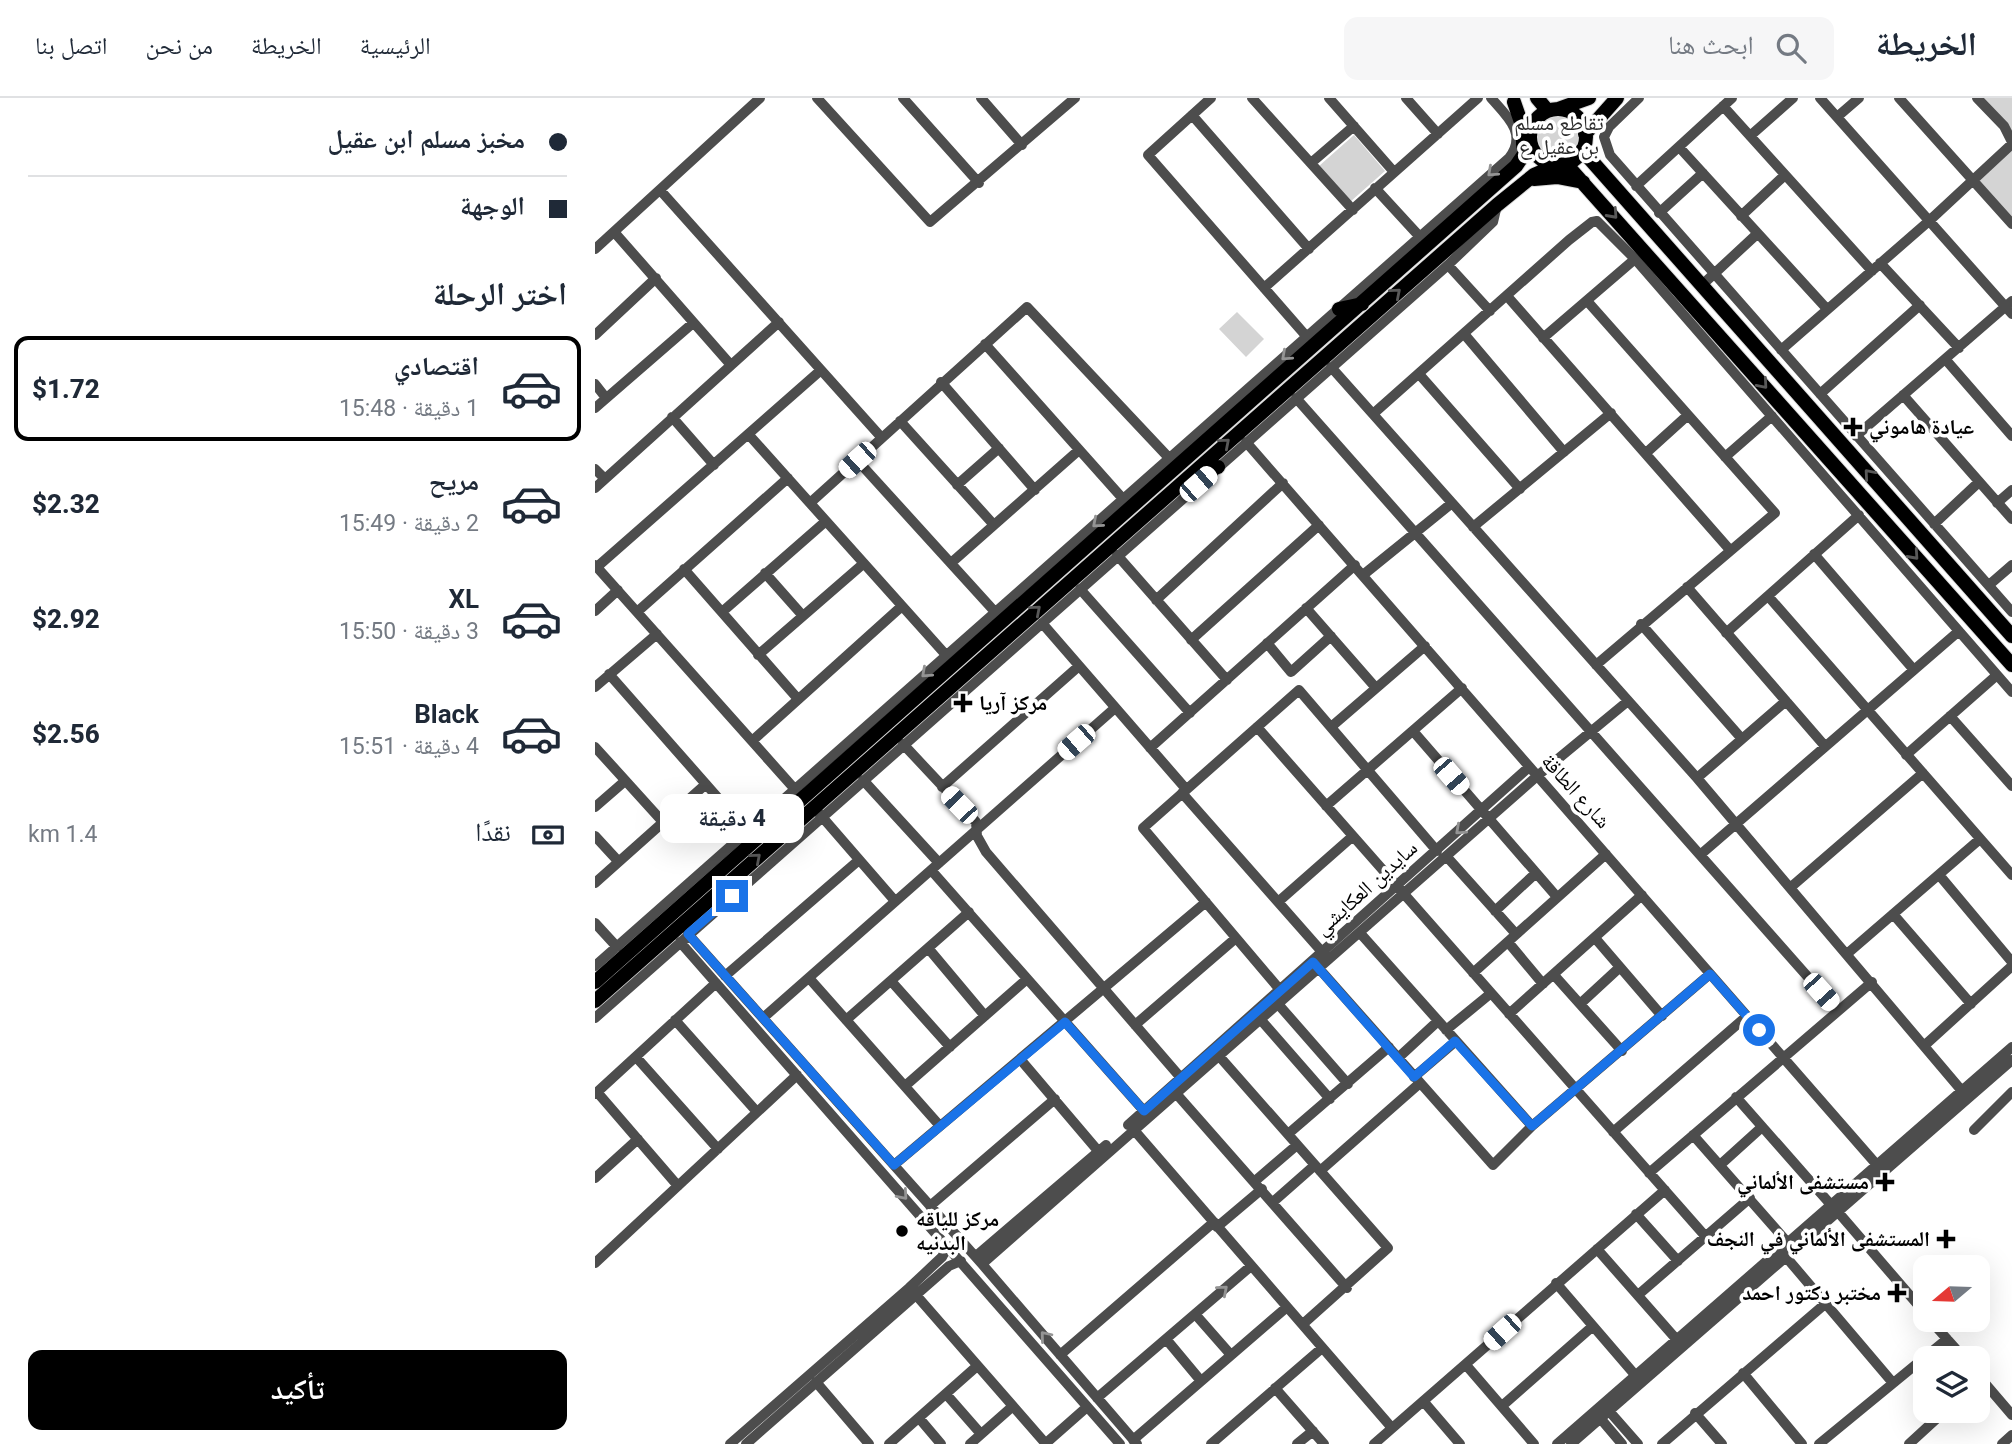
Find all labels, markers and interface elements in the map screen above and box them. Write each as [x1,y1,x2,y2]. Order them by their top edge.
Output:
search box [1344,17,1834,80]
text: الخريطة [1876,24,1977,63]
icon: search [1772,29,1810,67]
text: ابحث هنا [1668,30,1754,60]
text: اتصل بنا [35,32,107,60]
text: من نحن [145,32,213,60]
text: الخريطة [251,32,322,60]
text: الرئيسية [360,32,431,60]
park label: تقاطع مسلم بن عقيل ع [1514,111,1604,160]
text: مخبز مسلم ابن عقيل [327,124,525,154]
one-way arrow [1487,164,1500,177]
text: الوجهة [460,191,525,221]
one-way arrow [1605,205,1617,218]
text: اختر الرحلة [433,275,567,313]
one-way arrow [1388,289,1401,301]
one-way arrow [1281,348,1294,361]
text: اقتصادي [394,351,479,381]
icon: car [500,357,563,420]
text: $1.72 [32,374,100,404]
one-way arrow [1755,376,1767,389]
text: 1 دقيقة · 15:48 [339,395,479,422]
place label: عيادة هاموني [1869,415,1974,443]
marker: عيادة هاموني [1843,417,1863,437]
car [835,438,880,482]
one-way arrow [1217,439,1230,451]
car [1176,462,1221,506]
text: مريح [429,466,479,496]
one-way arrow [1865,469,1878,482]
icon: car [500,472,563,535]
text: $2.32 [32,489,100,519]
text: 2 دقيقة · 15:49 [339,510,479,537]
one-way arrow [1092,515,1105,528]
one-way arrow [1906,546,1918,559]
text: XL [448,584,479,614]
icon: car [500,587,563,650]
text: $2.92 [32,604,100,634]
one-way arrow [1028,606,1041,618]
text: 3 دقيقة · 15:50 [339,618,479,645]
one-way arrow [921,665,934,677]
place label: مركز آريا [979,691,1047,715]
marker: مركز آريا [953,693,973,713]
text: Black [414,699,479,729]
icon: car [500,702,563,765]
text: $2.56 [32,719,100,749]
car [1054,720,1099,764]
text: 4 دقيقة · 15:51 [339,733,479,760]
street label: شارع الطاقة [1536,749,1616,834]
car [1430,753,1473,799]
car [937,783,982,827]
callout: 4 دقيقة [660,794,804,844]
text: 4 دقيقة [698,805,766,832]
icon: cash [529,816,567,854]
text: نقدًا [475,817,511,847]
text: 1.4 km [28,821,97,848]
one-way arrow [1455,822,1468,834]
street label: سايدين العكايشي [1310,836,1425,944]
one-way arrow [748,854,761,866]
route end [716,880,748,912]
car [1800,969,1843,1015]
route start [1743,1014,1775,1046]
place label: مستشفى الألماني [1737,1170,1869,1198]
marker: مستشفى الألماني [1875,1172,1895,1192]
one-way arrow [895,1187,907,1200]
place label: مركز للياقه البدنيه [916,1207,999,1255]
marker: مركز للياقه البدنيه [894,1223,910,1239]
place label: المستشفى الألماني في النجف [1707,1227,1930,1255]
marker: المستشفى الألماني في النجف [1936,1229,1956,1249]
north arrow [1913,1255,1990,1332]
map controls [1913,1255,1990,1423]
place label: مختبر دكتور احمد [1742,1281,1881,1305]
marker: مختبر دكتور احمد [1887,1283,1907,1303]
one-way arrow [1215,1286,1228,1298]
car [1480,1310,1525,1354]
one-way arrow [1041,1332,1053,1345]
button: layers [1913,1346,1990,1423]
button: تأكيد [28,1350,567,1430]

